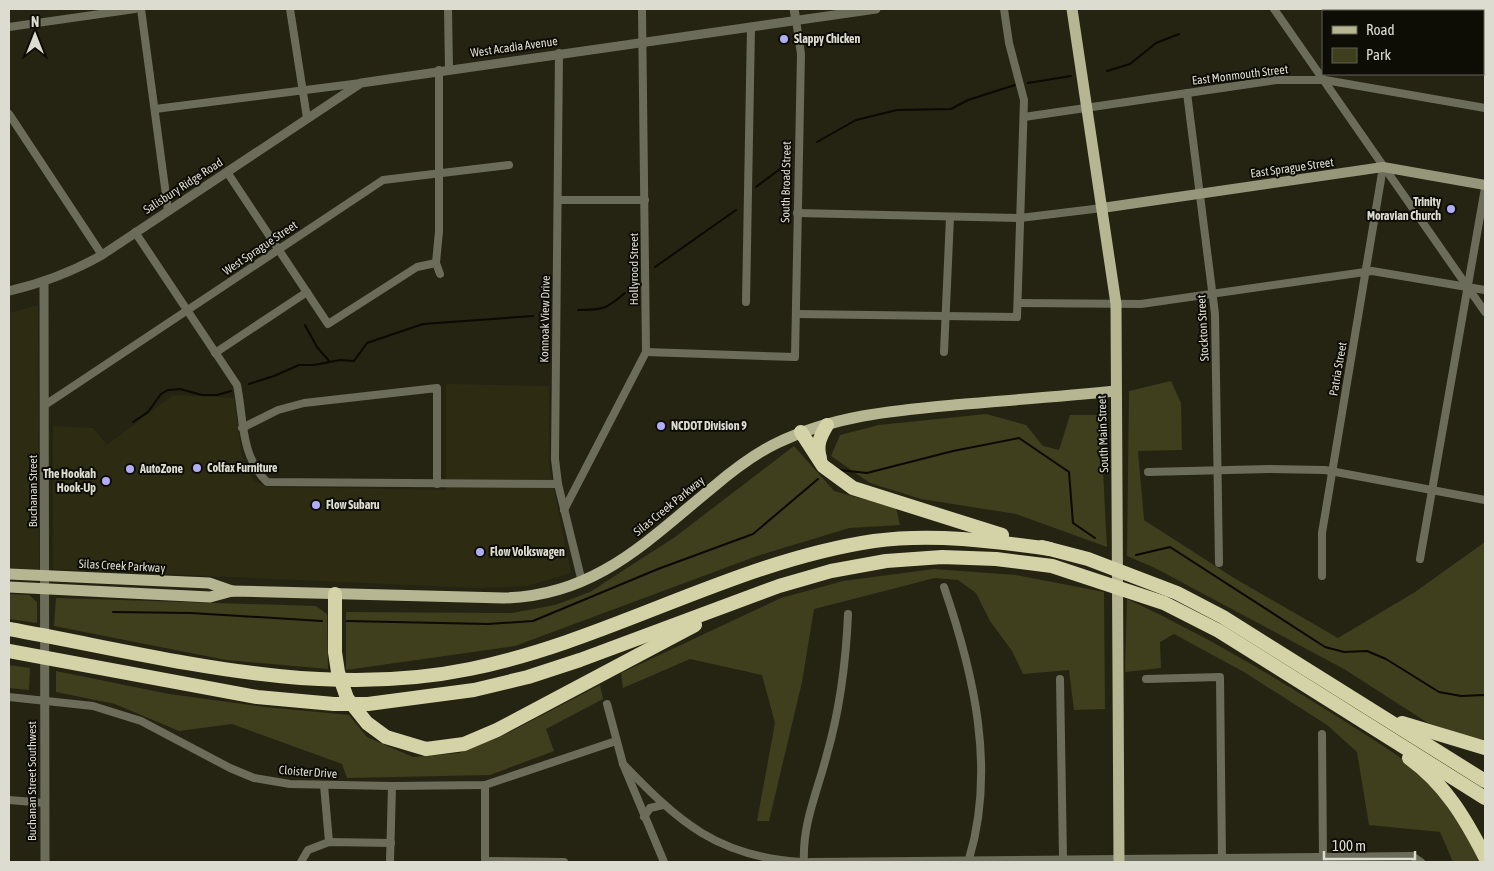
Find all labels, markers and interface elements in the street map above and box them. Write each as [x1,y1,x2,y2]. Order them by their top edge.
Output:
north arrow [10,10,60,60]
legend [1322,10,1484,75]
text: N [31,14,39,30]
text: Road [1366,21,1395,38]
place label: Slappy Chicken [794,32,861,46]
marker: Slappy Chicken [778,33,790,45]
street label: West Acadia Avenue [469,34,559,60]
text: Park [1366,46,1391,63]
street label: East Monmouth Street [1191,62,1289,88]
street label: South Broad Street [778,141,794,223]
street label: Salisbury Ridge Road [141,155,225,217]
street label: East Sprague Street [1249,155,1335,181]
place label: Trinity Moravian Church [1367,195,1441,223]
marker: Trinity Moravian Church [1445,203,1457,215]
street label: West Sprague Street [220,218,300,278]
street label: Hollyrood Street [627,232,641,305]
street label: Konnoak View Drive [537,275,553,363]
street label: Stockton Street [1194,294,1212,362]
street label: Patria Street [1326,340,1350,397]
street label: South Main Street [1095,394,1111,473]
place label: NCDOT Division 9 [671,419,747,433]
marker: NCDOT Division 9 [655,420,667,432]
street label: Buchanan Street [26,454,40,527]
place label: Colfax Furniture [207,461,278,475]
place label: AutoZone [139,462,184,476]
marker: Colfax Furniture [191,462,203,474]
marker: AutoZone [124,463,136,475]
place label: The Hookah Hook-Up [43,467,96,495]
street label: Silas Creek Parkway [631,473,707,539]
marker: The Hookah Hook-Up [100,475,112,487]
place label: Flow Subaru [326,498,380,512]
marker: Flow Subaru [310,499,322,511]
place label: Flow Volkswagen [490,545,565,559]
marker: Flow Volkswagen [474,546,486,558]
street label: Silas Creek Parkway [78,557,166,575]
street label: Buchanan Street Southwest [25,720,39,841]
street label: Cloister Drive [278,763,338,781]
scale bar [1324,828,1415,860]
text: 100 m [1332,837,1366,854]

